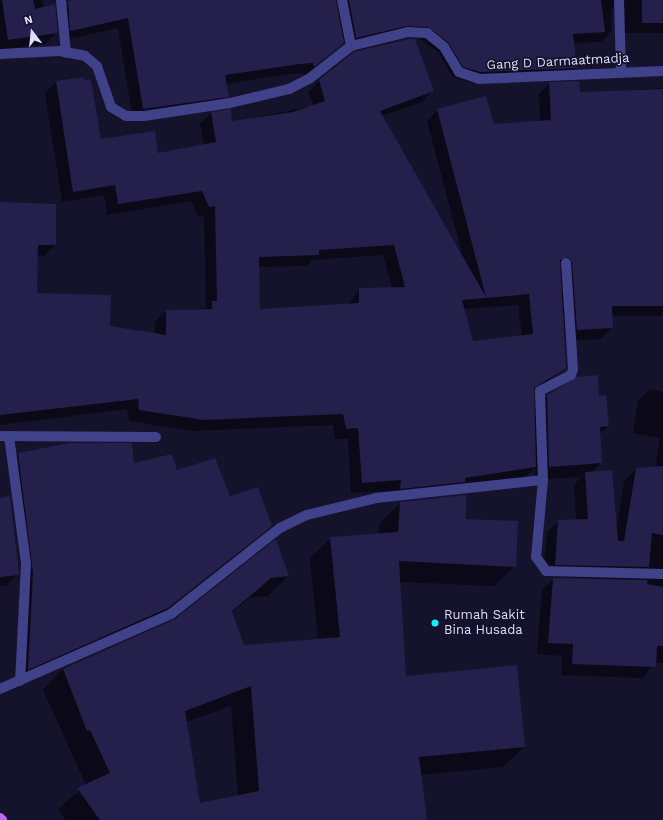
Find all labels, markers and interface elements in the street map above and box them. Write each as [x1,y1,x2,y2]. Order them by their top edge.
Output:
north arrow [12,12,52,52]
text: N [23,13,34,27]
street label: Gang D Darmaatmadja [486,50,630,74]
place label: Rumah Sakit Bina Husada [444,608,525,639]
marker: Rumah Sakit Bina Husada [429,617,441,629]

